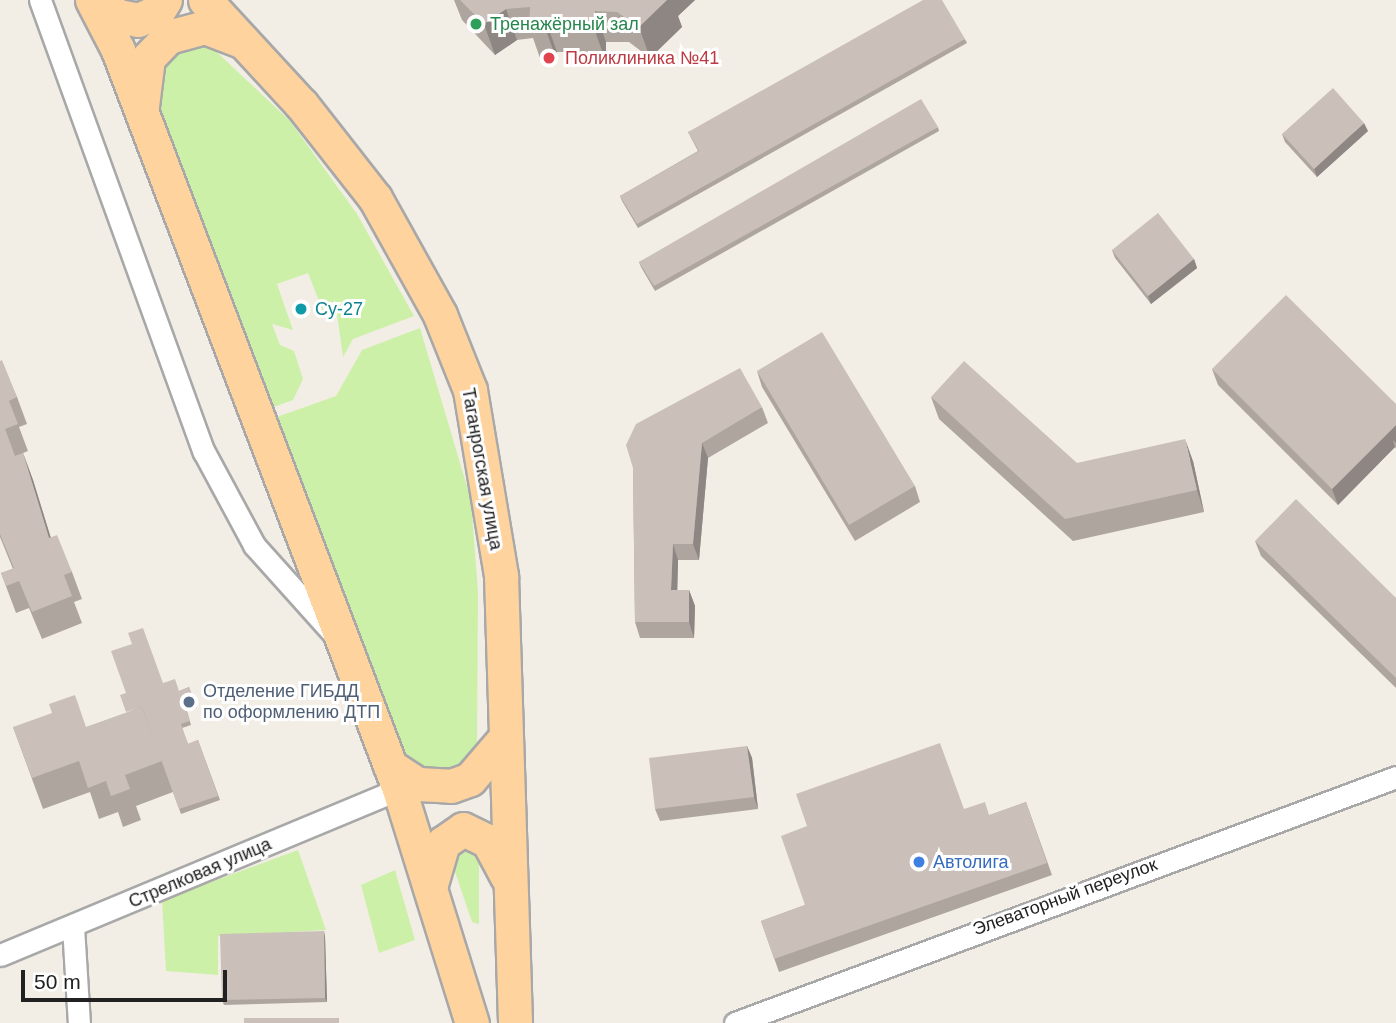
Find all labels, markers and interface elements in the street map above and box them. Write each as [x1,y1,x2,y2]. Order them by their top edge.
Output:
place label: Тренажёрный зал [490,13,639,35]
marker: Тренажёрный зал [468,16,484,32]
place label: Поликлиника №41 [565,47,719,69]
marker: Поликлиника №41 [539,48,559,68]
place label: Су-27 [315,298,363,320]
marker: Су-27 [293,301,309,317]
street label: Таганрогская улица [457,386,507,552]
place label: Отделение ГИБДД по оформлению ДТП [203,681,380,724]
marker: Отделение ГИБДД по оформлению ДТП [181,694,197,710]
street label: Стрелковая улица [125,833,275,913]
place label: Автолига [933,851,1009,873]
marker: Автолига [911,854,927,870]
street label: Элеваторный переулок [970,854,1160,940]
scale bar [24,956,231,1000]
text: 50 m [34,970,81,993]

